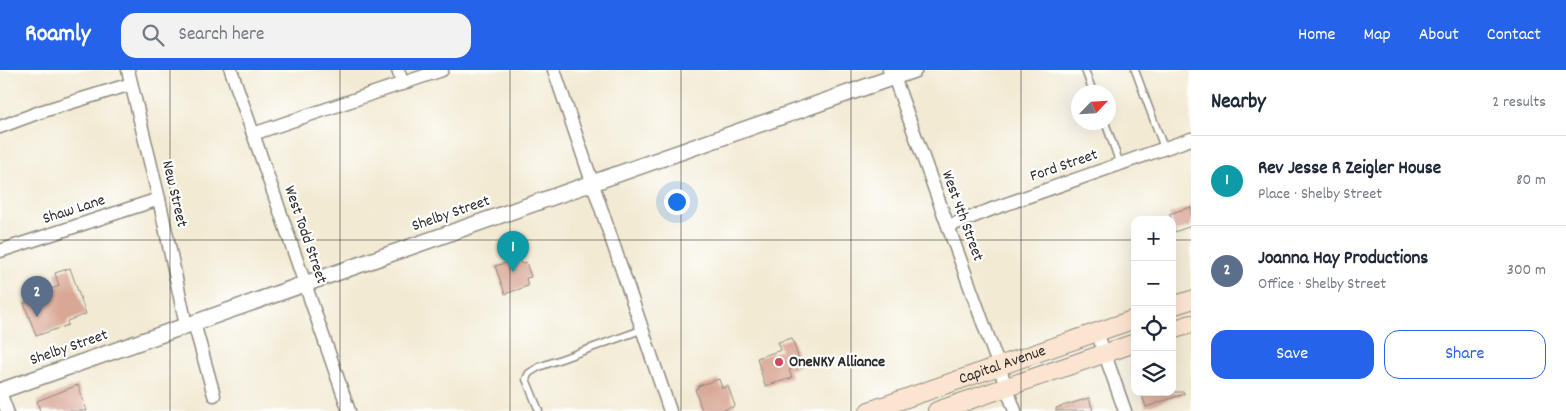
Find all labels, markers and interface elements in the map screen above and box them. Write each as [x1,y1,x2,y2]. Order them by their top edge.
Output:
search box [121,13,471,58]
text: Roamly [25,18,91,52]
icon: search [139,21,167,49]
text: Search here [179,22,264,49]
text: Home [1298,23,1335,48]
text: Map [1363,23,1391,48]
text: About [1419,23,1459,48]
text: Contact [1487,23,1541,48]
north arrow [1071,85,1116,130]
text: Nearby [1211,88,1266,118]
text: 2 results [1492,91,1546,114]
street label: Ford Street [1027,144,1101,188]
text: Rev Jesse R Zeigler House [1258,156,1441,183]
street label: New Street [155,158,193,230]
street label: West 4th Street [935,167,989,265]
text: 1 [1225,169,1229,192]
text: 80 m [1516,169,1546,192]
street label: West Todd Street [277,183,333,287]
text: Place · Shelby Street [1258,183,1382,206]
street label: Shaw Lane [40,189,108,231]
your location [664,189,690,215]
street label: Shelby Street [409,190,493,238]
map controls [1131,216,1176,396]
button: + [1131,216,1176,261]
pin: 1 [497,231,529,272]
text: Joanna Hay Productions [1258,246,1428,273]
text: 2 [1224,259,1231,282]
text: 300 m [1507,259,1546,282]
button: − [1131,261,1176,306]
text: Office · Shelby Street [1258,273,1386,296]
pin: 2 [21,276,53,317]
button: locate [1131,306,1176,351]
street label: Shelby Street [27,324,111,372]
button: Save [1211,330,1374,379]
button: Share [1384,330,1546,379]
street label: Capital Avenue [956,339,1049,391]
place label: OneNKY Alliance [789,351,885,374]
button: layers [1131,351,1176,396]
marker: OneNKY Alliance [773,356,785,368]

